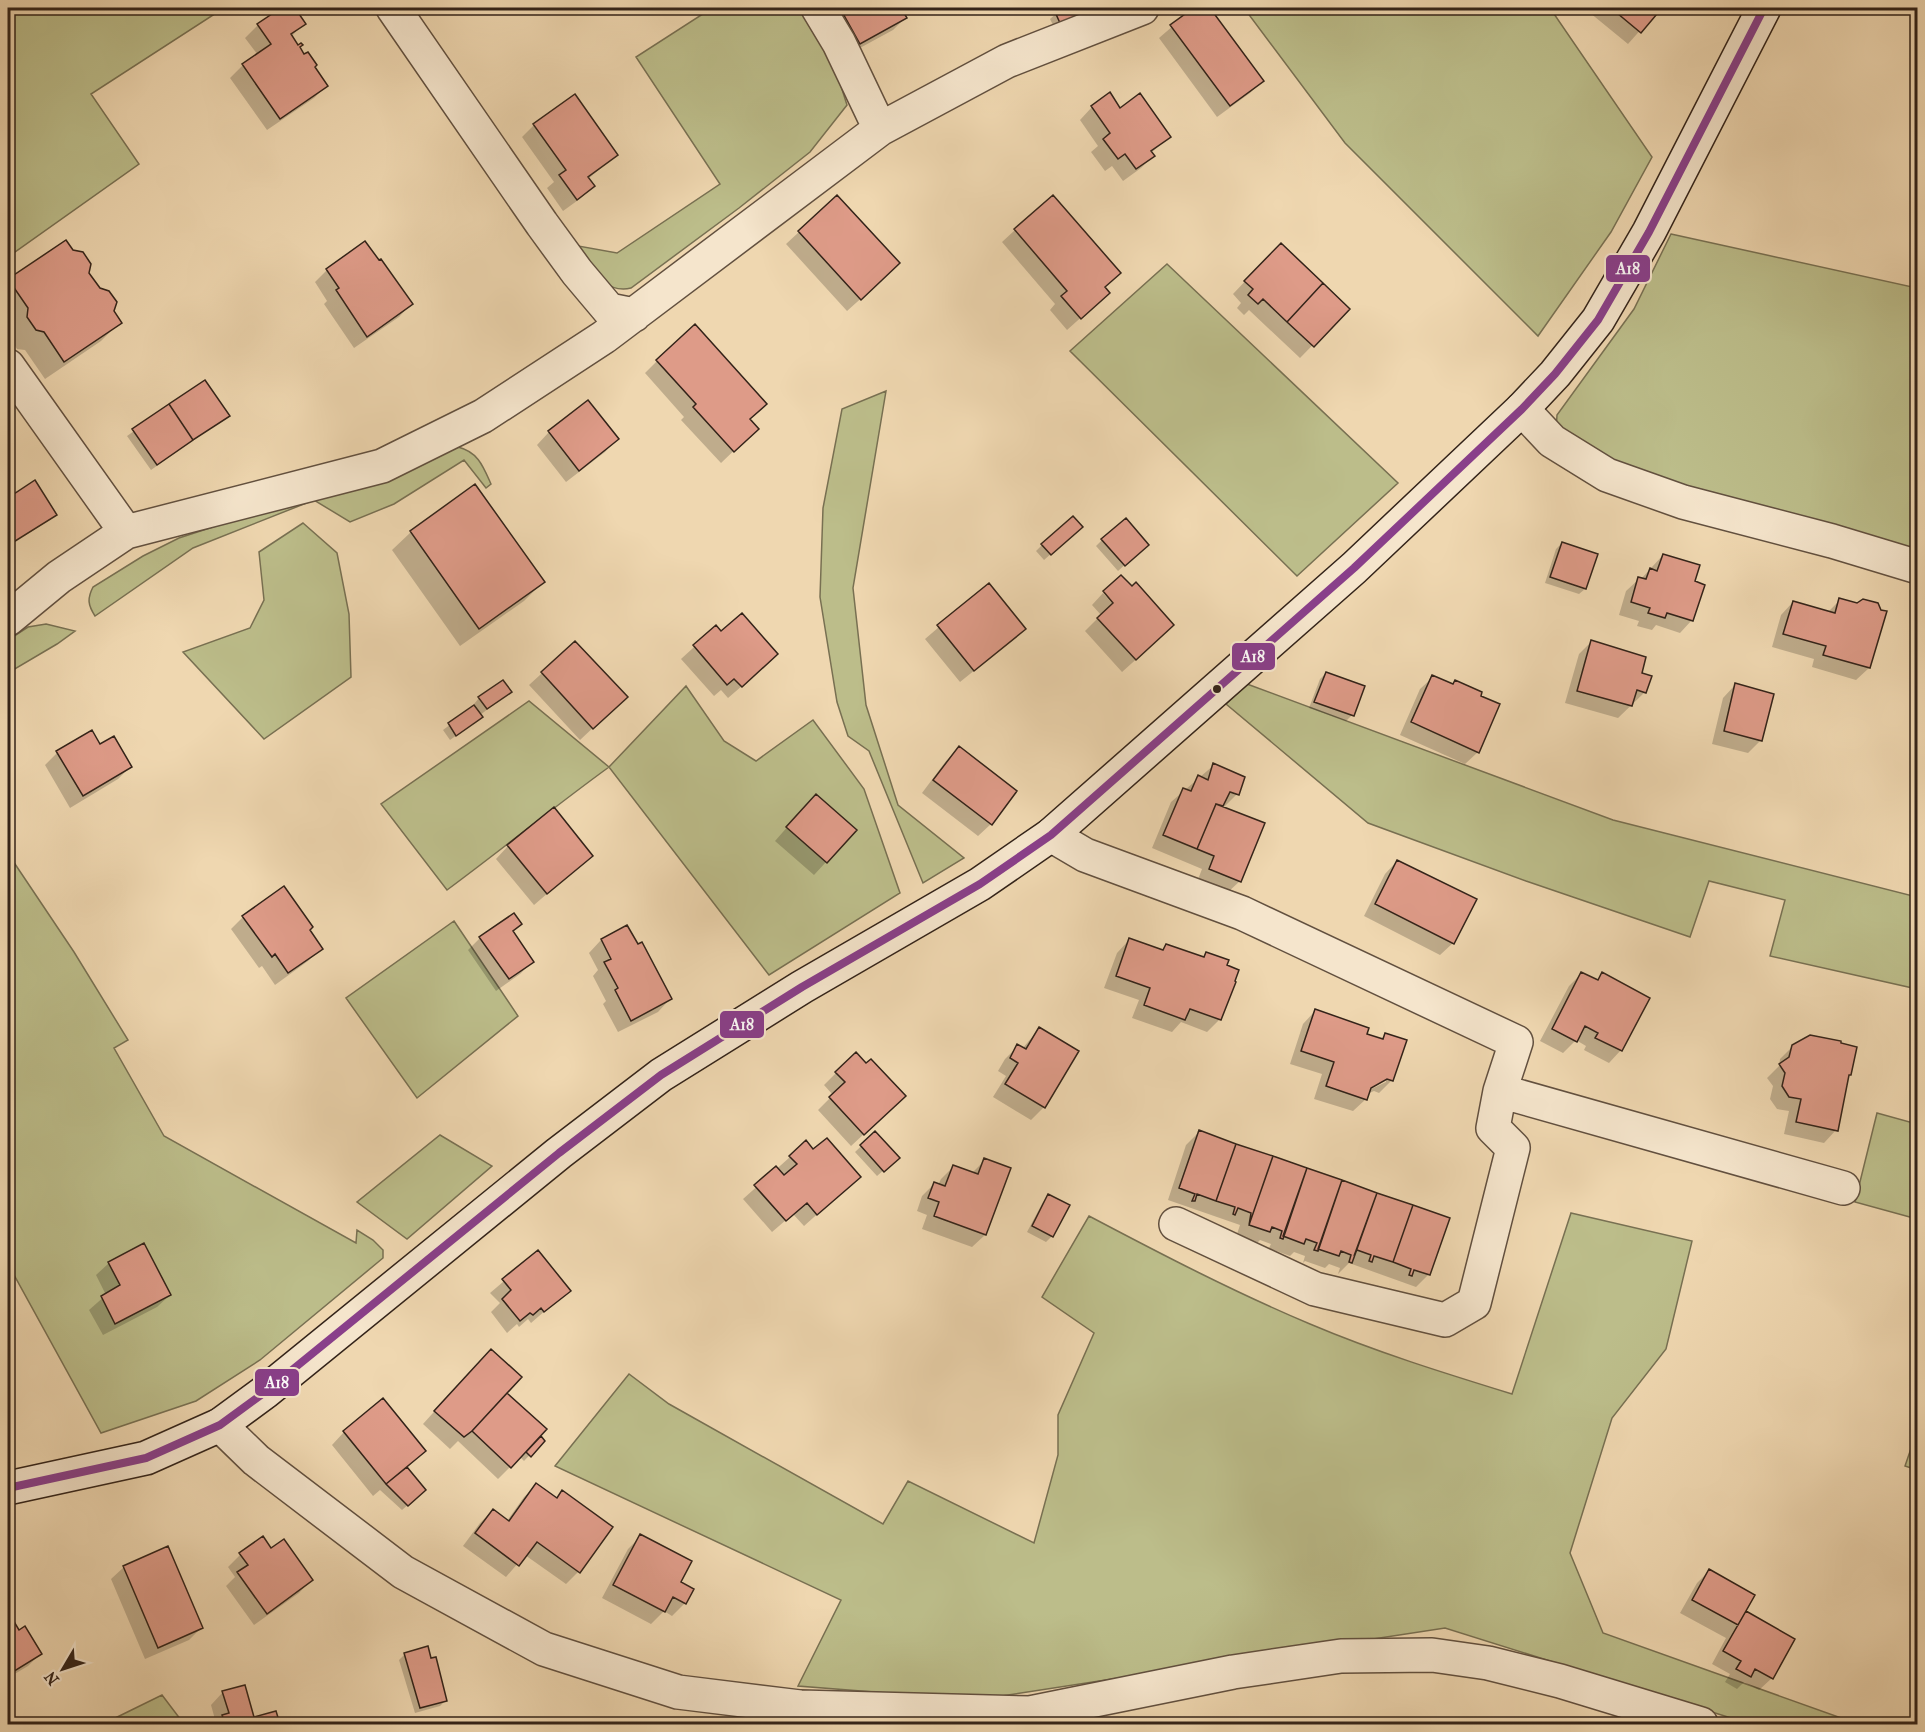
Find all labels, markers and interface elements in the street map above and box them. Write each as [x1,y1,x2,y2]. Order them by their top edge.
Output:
line badge: A18 [1605,254,1651,283]
text: A18 [1615,259,1640,278]
line badge: A18 [1231,642,1276,671]
text: A18 [1240,647,1265,666]
unlabelled marker [1211,683,1223,695]
line badge: A18 [719,1010,765,1039]
text: A18 [729,1015,754,1034]
line badge: A18 [254,1368,300,1397]
text: A18 [264,1373,289,1392]
north arrow [33,1639,93,1699]
text: N [40,1667,63,1689]

